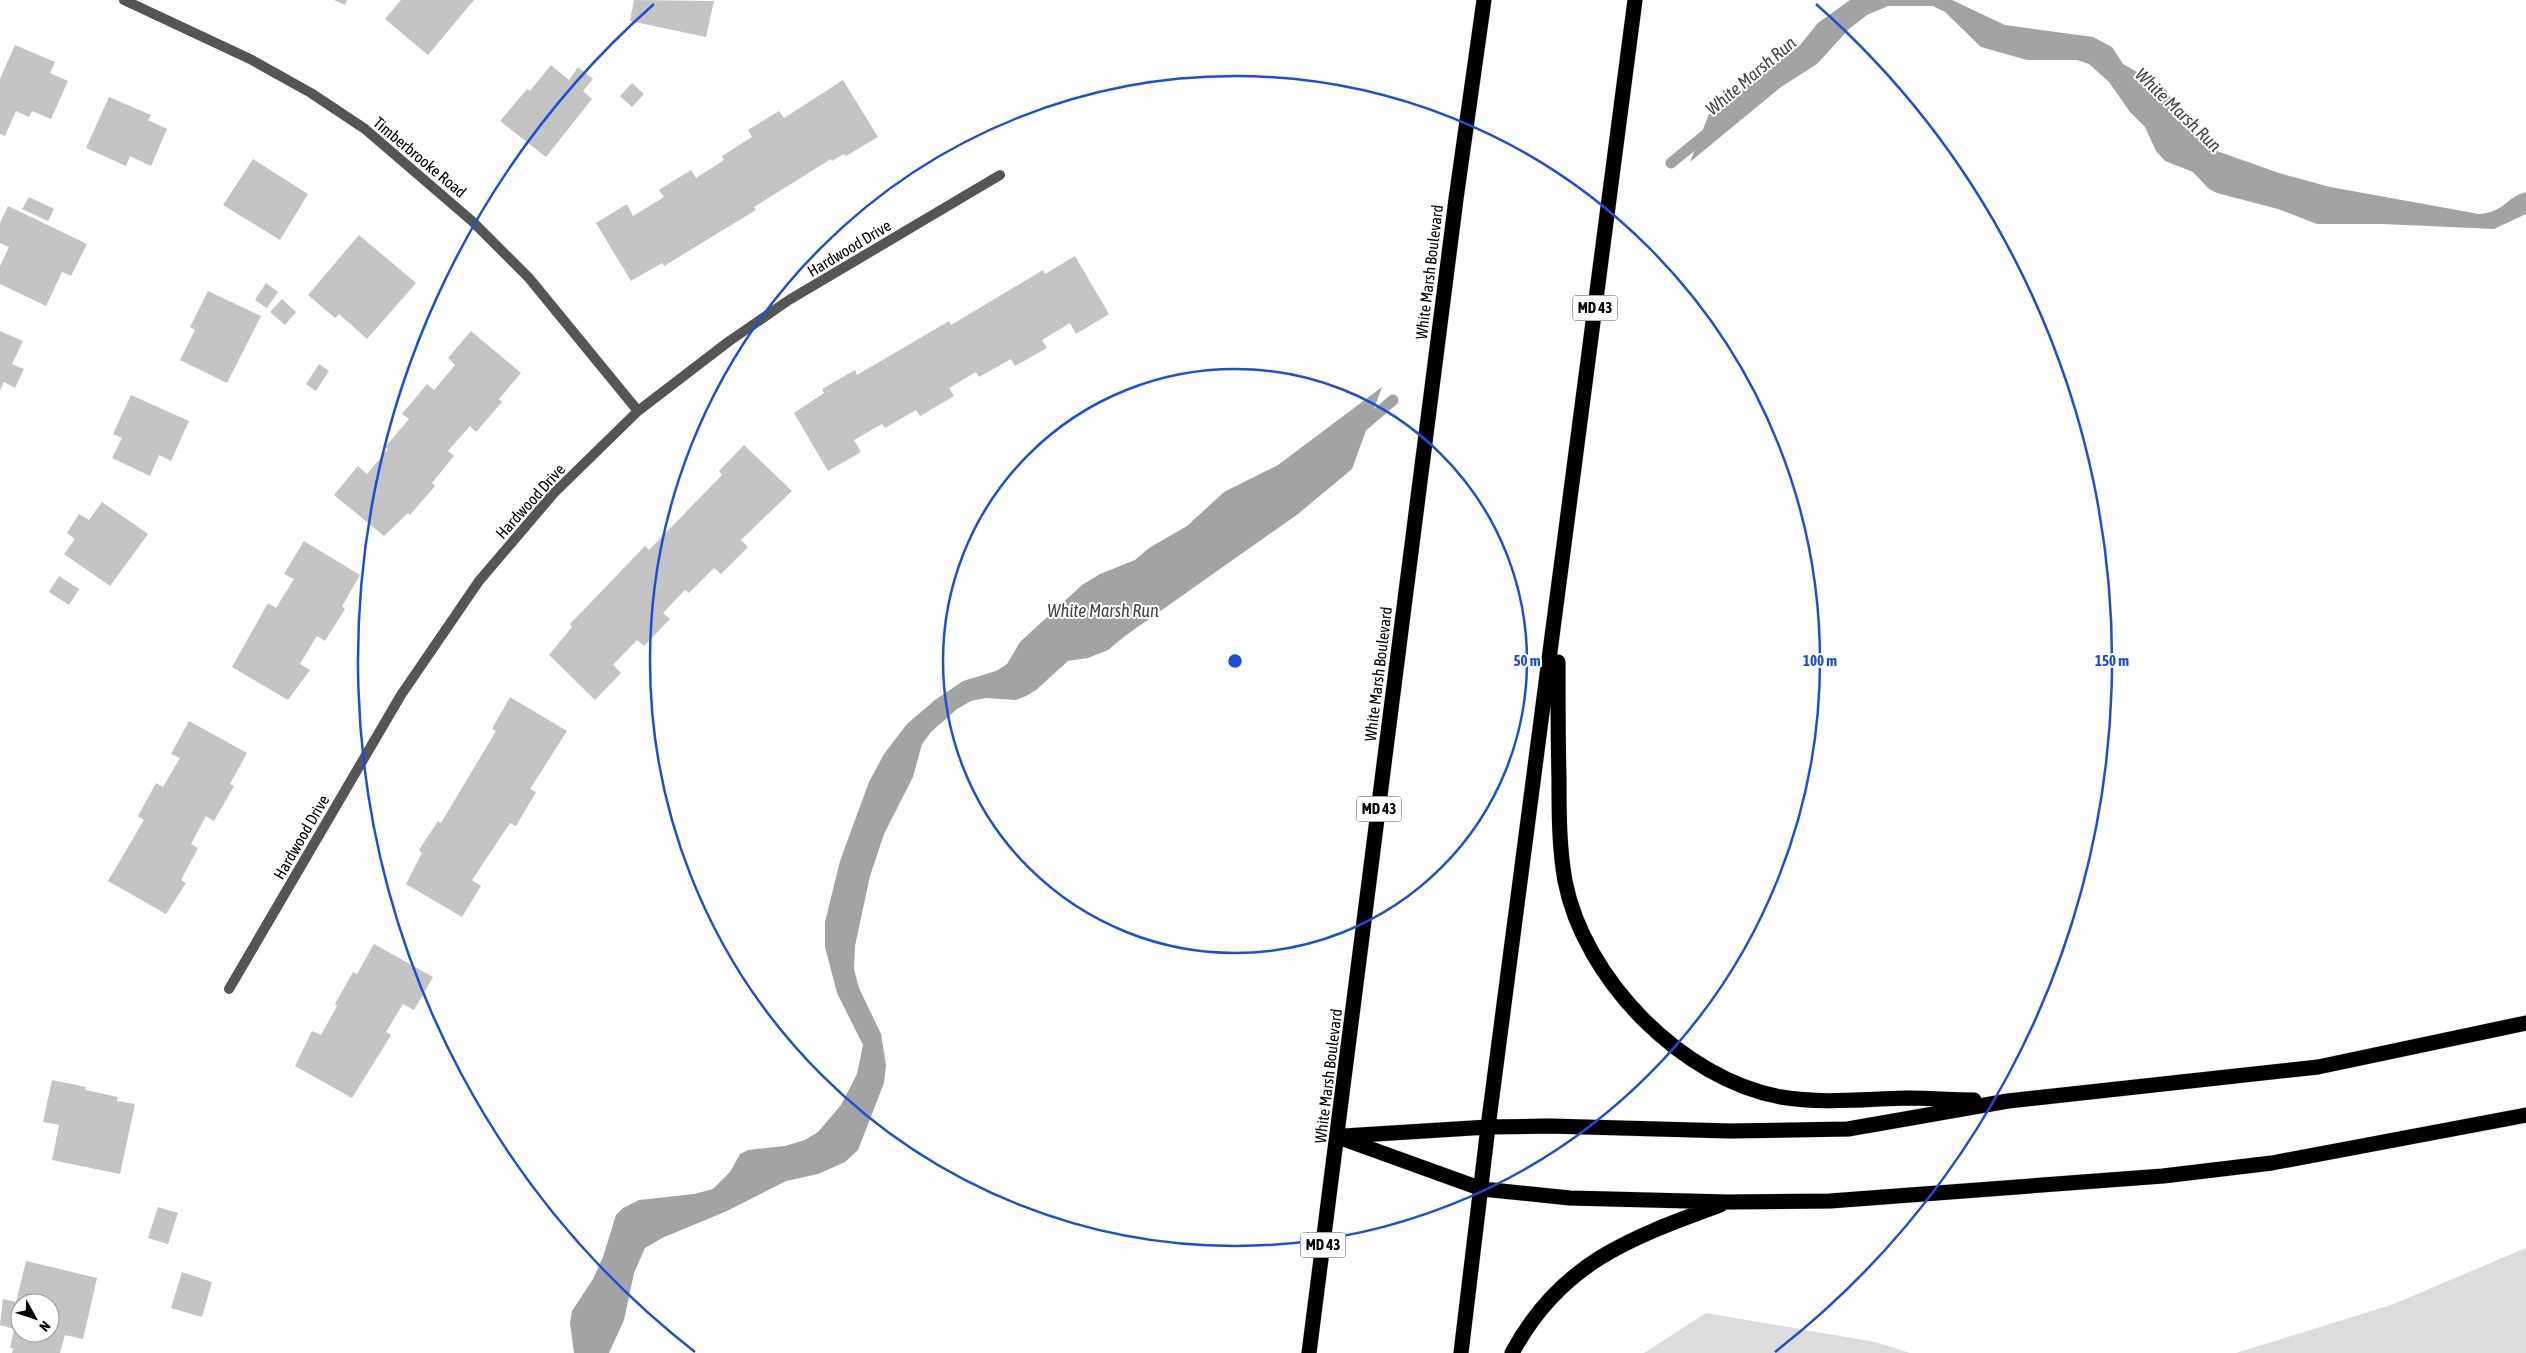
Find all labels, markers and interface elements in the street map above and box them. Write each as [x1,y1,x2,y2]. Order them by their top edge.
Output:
water label: White Marsh Run [1701,32,1800,119]
water label: White Marsh Run [2131,63,2226,156]
street label: Timberbrooke Road [370,113,470,201]
street label: White Marsh Boulevard [1412,204,1446,340]
street label: Hardwood Drive [804,216,894,280]
road number: MD 43 [1572,296,1618,320]
street label: Hardwood Drive [492,460,568,542]
water label: White Marsh Run [1047,600,1159,621]
street label: White Marsh Boulevard [1361,606,1395,742]
centre of rings [1226,652,1244,670]
text: 50 m [1514,652,1541,669]
text: 100 m [1803,652,1837,669]
text: 150 m [2095,652,2129,669]
street label: Hardwood Drive [270,792,332,882]
road number: MD 43 [1356,796,1402,822]
street label: White Marsh Boulevard [1311,1008,1345,1144]
road number: MD 43 [1300,1232,1346,1258]
north arrow [10,1293,60,1343]
text: N [36,1318,54,1335]

